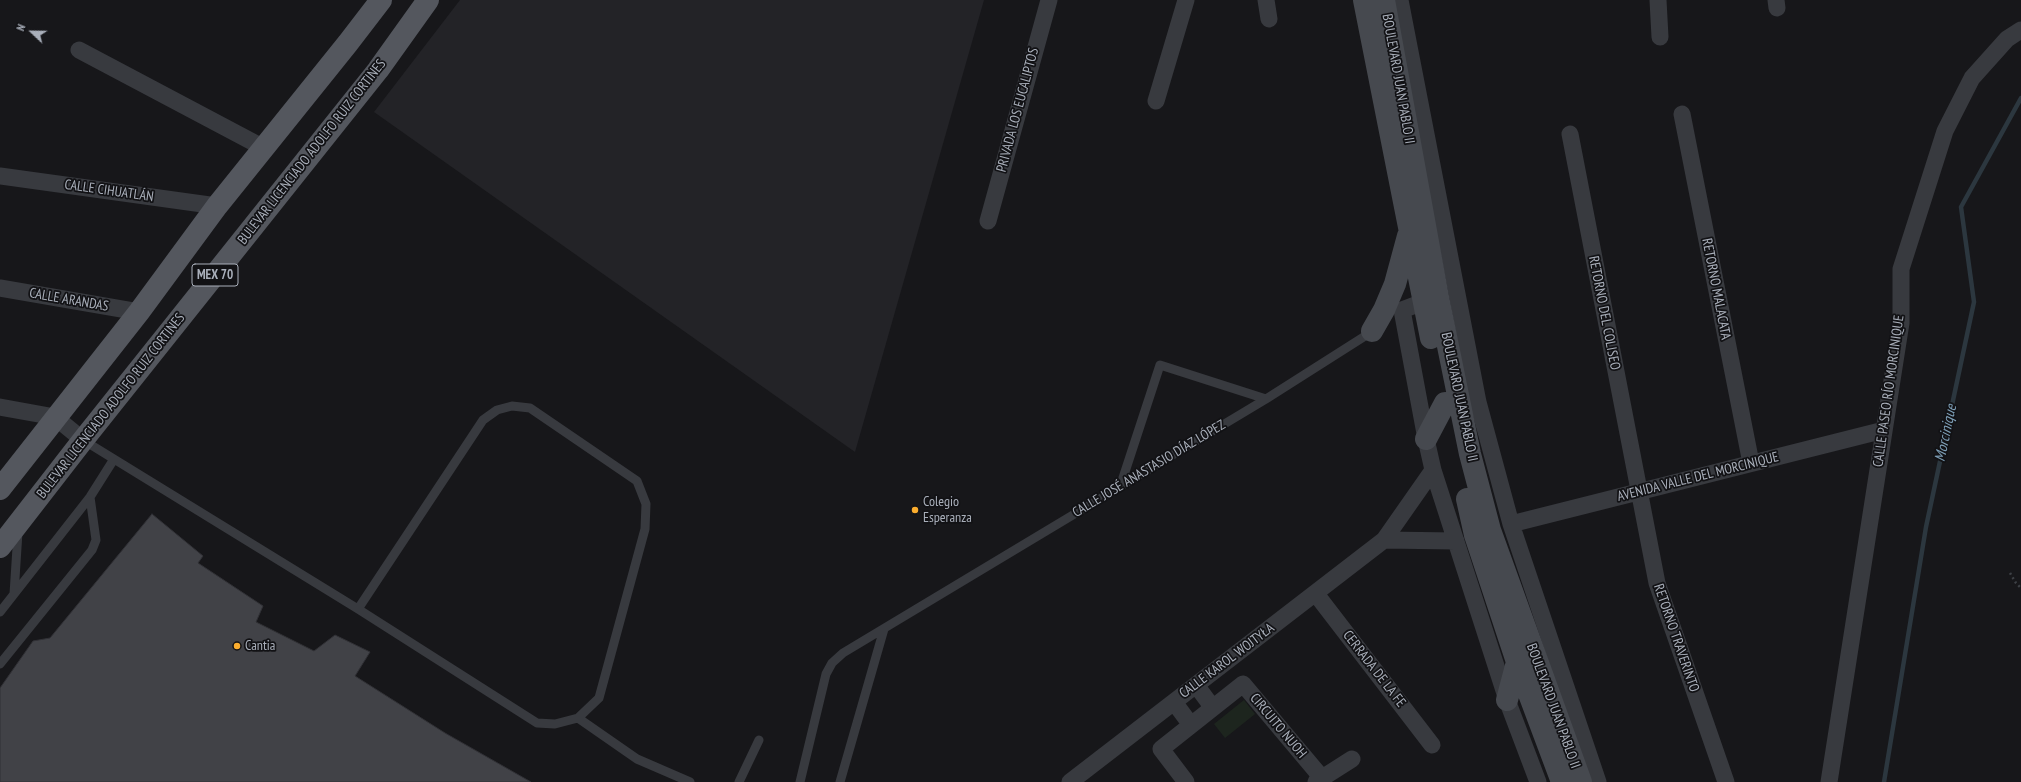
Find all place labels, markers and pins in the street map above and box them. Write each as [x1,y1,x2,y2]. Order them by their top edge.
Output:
place label: Colegio Esperanza [923,494,972,526]
marker: Colegio Esperanza [910,505,920,515]
place label: Cantia [245,638,275,654]
marker: Cantia [232,641,242,651]

